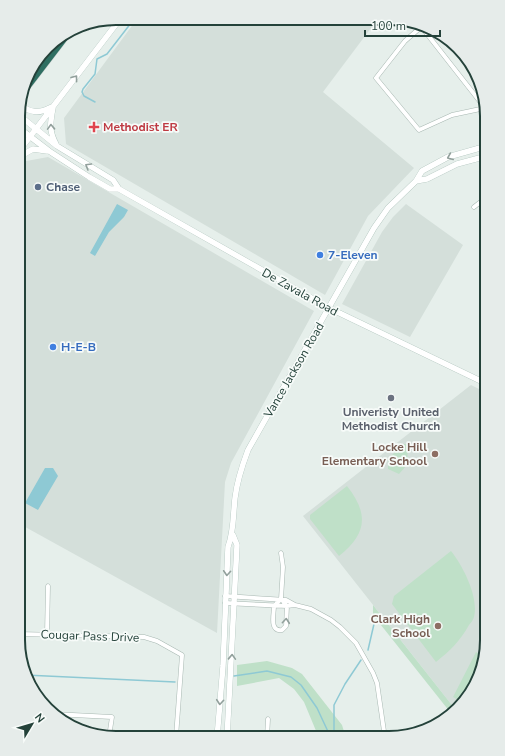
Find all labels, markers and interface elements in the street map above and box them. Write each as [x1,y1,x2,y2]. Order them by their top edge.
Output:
scale bar [365,12,440,38]
text: 100 m [371,18,406,34]
one-way arrow [70,76,77,83]
place label: Methodist ER [103,119,179,135]
marker: Methodist ER [88,121,100,133]
one-way arrow [47,124,55,130]
one-way arrow [446,152,454,160]
one-way arrow [85,163,92,170]
place label: Chase [46,179,81,195]
marker: Chase [33,182,43,192]
place label: 7-Eleven [328,247,377,263]
marker: 7-Eleven [315,250,325,260]
street label: De Zavala Road [259,264,341,320]
street label: Vance Jackson Road [260,319,328,421]
place label: H-E-B [61,339,96,355]
marker: H-E-B [48,342,58,352]
marker: Univeristy United Methodist Church [386,393,396,403]
place label: Univeristy United Methodist Church [342,404,440,434]
place label: Locke Hill Elementary School [322,439,427,469]
marker: Locke Hill Elementary School [430,449,440,459]
one-way arrow [222,570,231,576]
place label: Clark High School [370,611,430,641]
one-way arrow [281,618,290,624]
marker: Clark High School [433,621,443,631]
street label: Cougar Pass Drive [40,626,140,646]
one-way arrow [227,654,236,660]
one-way arrow [215,699,224,705]
north arrow [12,704,52,744]
text: N [31,710,48,726]

